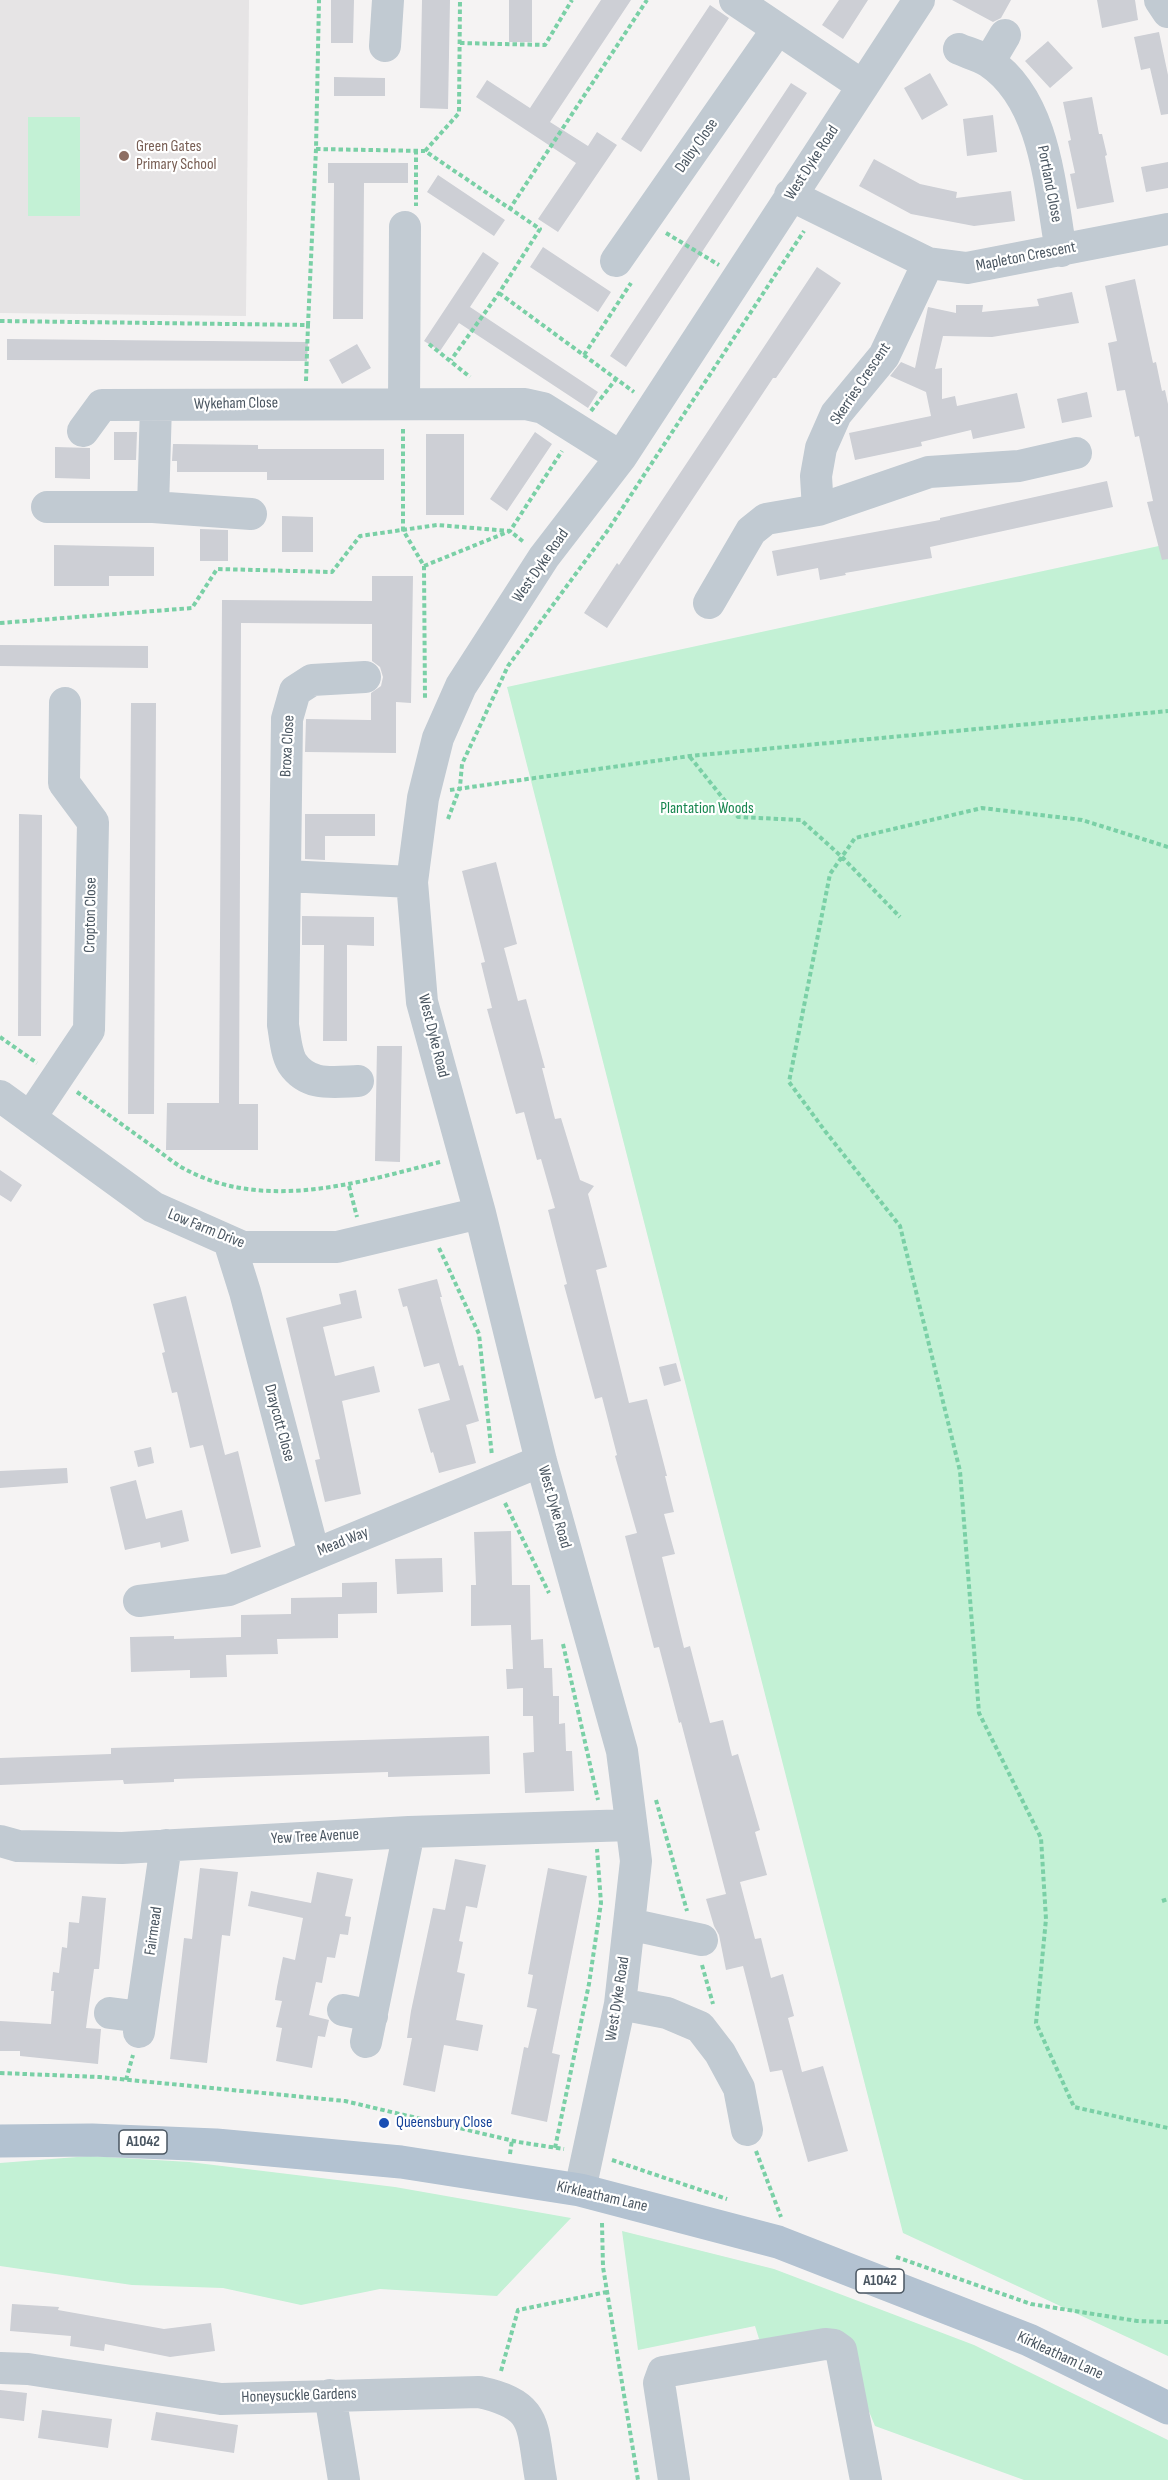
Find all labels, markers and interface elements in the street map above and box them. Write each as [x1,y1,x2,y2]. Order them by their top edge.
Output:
street label: Dalby Close [671,115,723,177]
street label: West Dyke Road [781,122,843,204]
place label: Green Gates Primary School [136,137,217,175]
street label: Portland Close [1032,144,1066,224]
marker: Green Gates Primary School [117,149,131,163]
street label: Mapleton Crescent [974,238,1078,276]
street label: Skerries Crescent [827,339,895,429]
street label: Wykeham Close [194,394,278,414]
street label: West Dyke Road [509,526,573,606]
street label: Broxa Close [277,715,299,777]
park label: Plantation Woods [660,799,754,819]
street label: Cropton Close [81,877,101,953]
street label: West Dyke Road [413,992,453,1080]
street label: Low Farm Drive [165,1205,247,1253]
street label: Draycott Close [259,1382,299,1464]
street label: West Dyke Road [533,1463,575,1551]
street label: Mead Way [315,1523,371,1561]
street label: Yew Tree Avenue [271,1825,359,1849]
street label: Fairmead [141,1905,167,1957]
street label: West Dyke Road [602,1955,634,2043]
place label: Queensbury Close [396,2113,492,2133]
marker: Queensbury Close [377,2116,391,2130]
road number: A1042 [119,2130,167,2154]
street label: Kirkleatham Lane [555,2177,649,2217]
road number: A1042 [856,2269,904,2293]
street label: Kirkleatham Lane [1014,2328,1106,2384]
street label: Honeysuckle Gardens [241,2384,357,2408]

